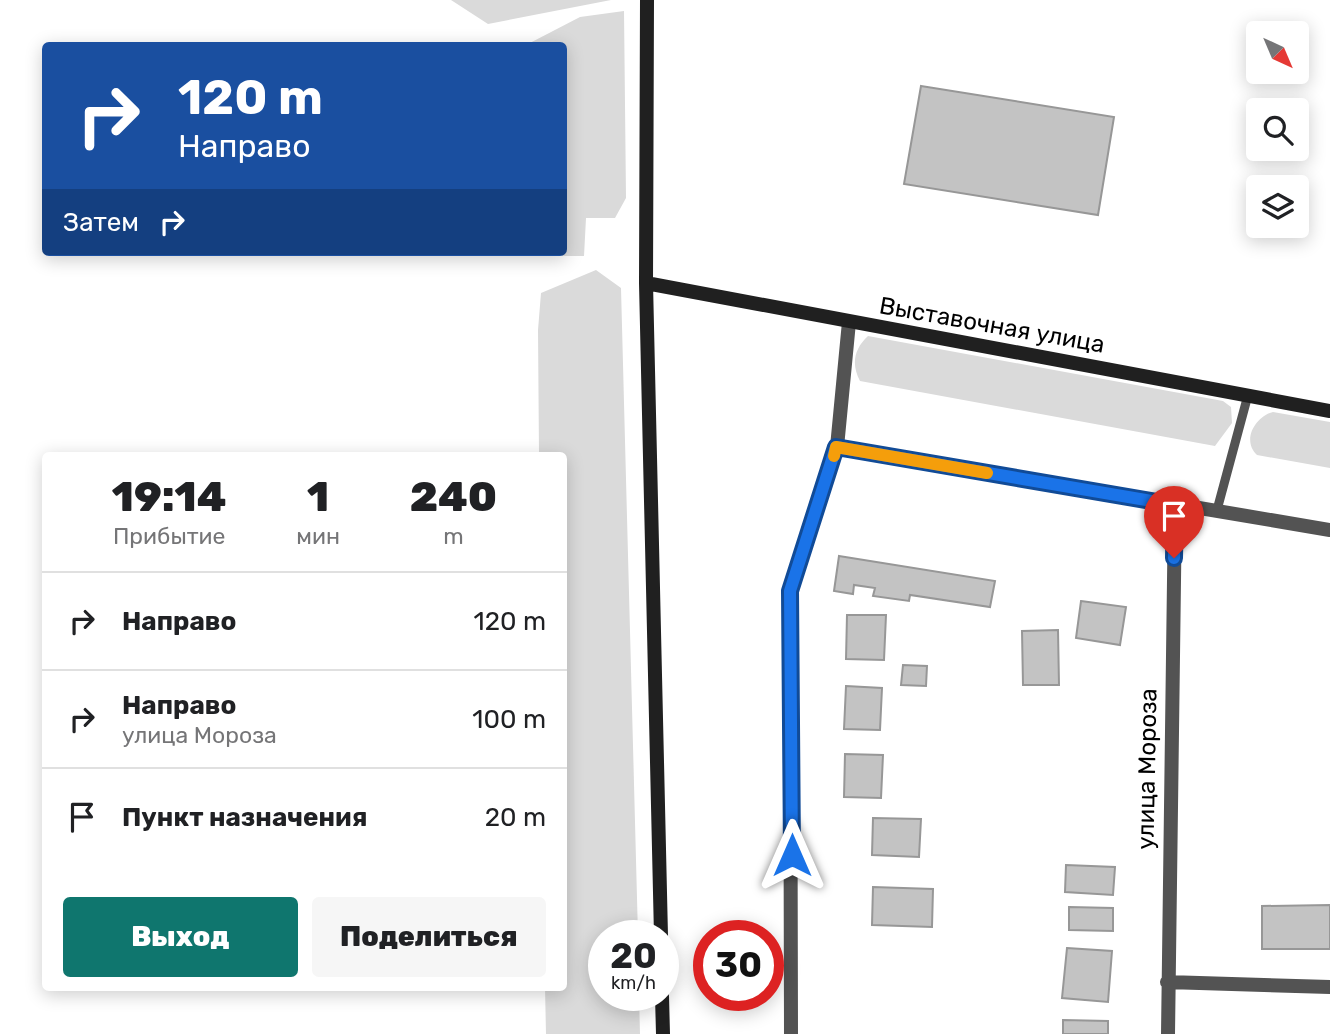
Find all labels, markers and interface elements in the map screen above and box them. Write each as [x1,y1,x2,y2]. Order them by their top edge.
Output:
north arrow [1246,21,1309,84]
map controls [1246,21,1309,238]
text: 120 m [178,68,323,126]
icon: right [63,70,154,161]
button: search [1246,98,1309,161]
text: Направо [178,127,311,165]
button: layers [1246,175,1309,238]
icon: right [153,203,191,241]
text: Затем [63,207,139,238]
street label: Выставочная улица [877,291,1107,359]
text: 19:14 [112,472,227,522]
text: 1 [307,472,329,522]
text: 240 [410,472,497,522]
pin [1144,486,1204,558]
icon: arrive [1155,497,1193,535]
text: Прибытие [113,522,225,550]
text: мин [296,522,340,550]
text: m [443,522,464,550]
icon: right [63,602,101,640]
text: Направо [122,606,236,637]
text: 120 m [474,606,546,637]
street label: улица Мороза [1132,688,1162,850]
text: Направо [122,690,236,721]
icon: right [63,700,101,738]
text: 100 m [472,704,546,735]
text: улица Мороза [122,721,277,749]
icon: arrive [63,798,101,836]
text: Пункт назначения [122,802,367,833]
text: 20 m [485,802,546,833]
position arrow [755,818,829,892]
button: Выход [63,897,298,977]
button: Поделиться [312,897,546,977]
speed limit sign: 30 [693,920,784,1011]
text: 20 [610,935,657,977]
text: km/h [611,972,656,994]

